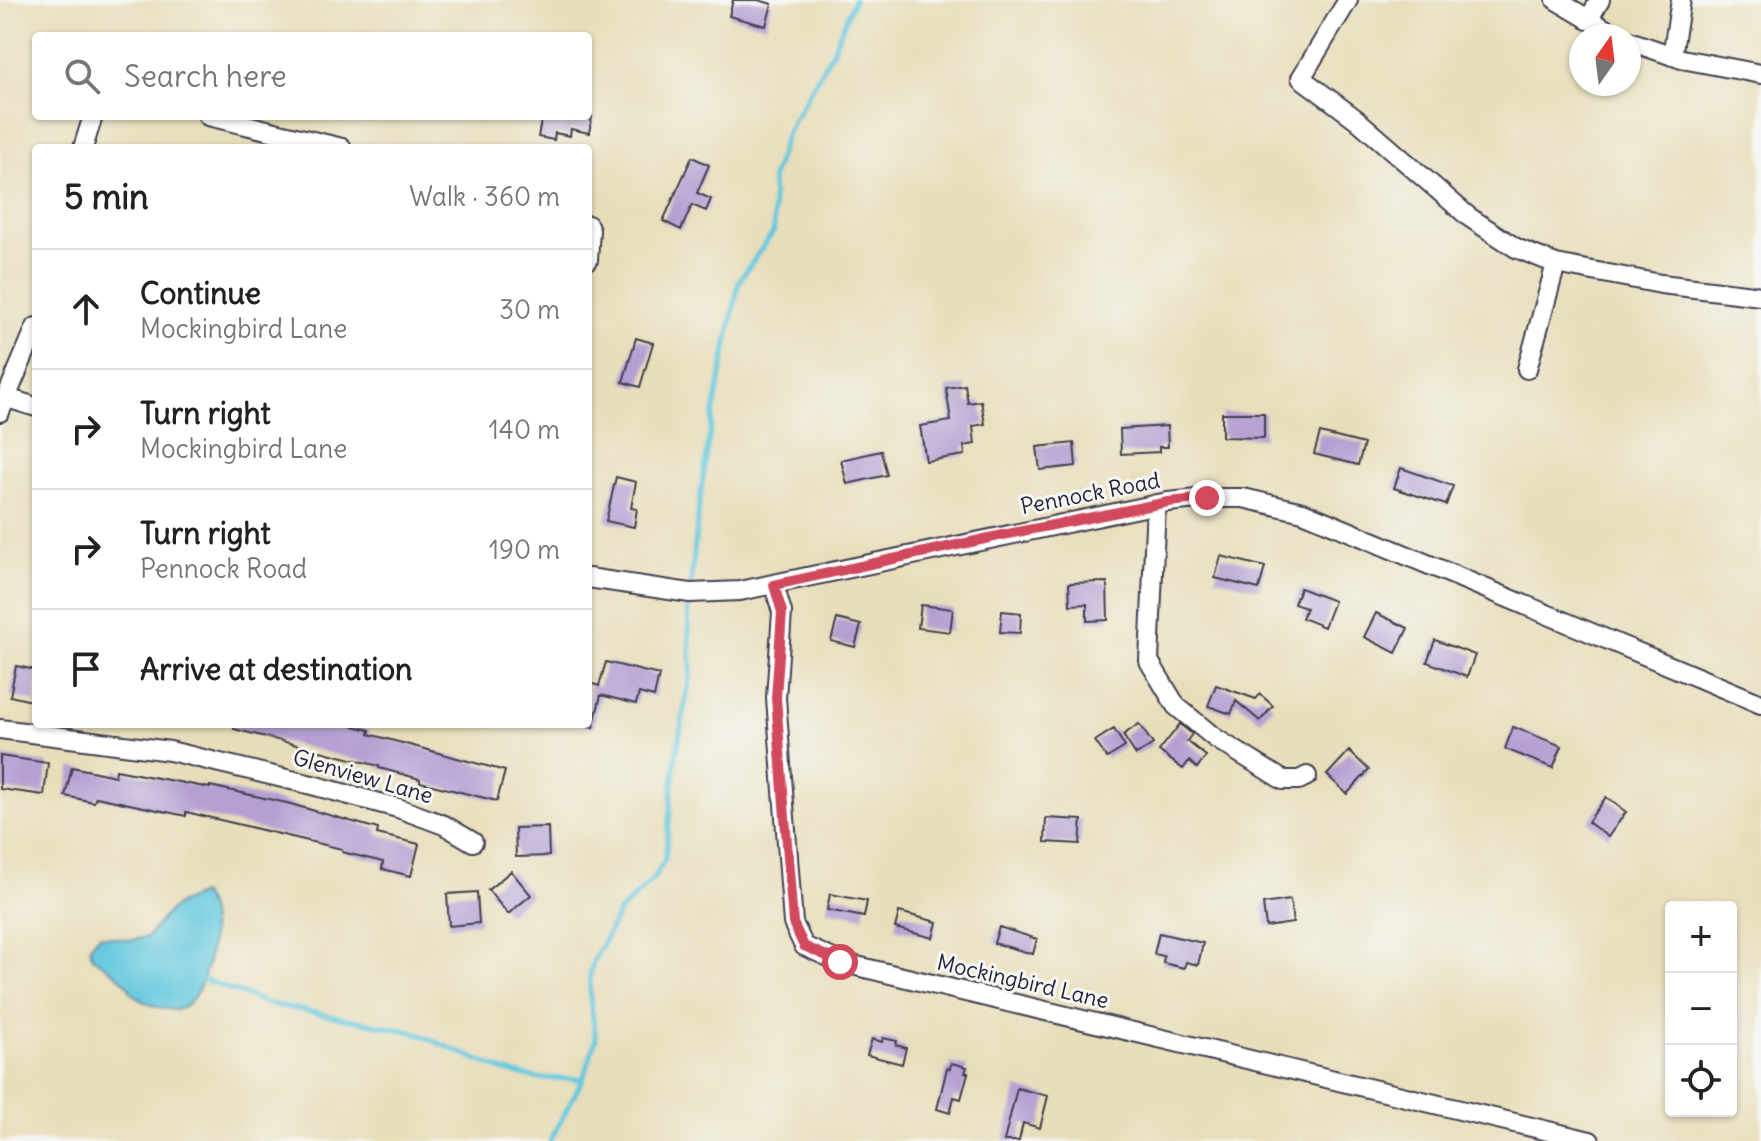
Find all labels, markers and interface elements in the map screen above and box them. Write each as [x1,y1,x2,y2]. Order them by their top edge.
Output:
north arrow [1569,24,1641,96]
search box [32,32,592,120]
icon: search [60,54,104,98]
text: Search here [124,57,287,95]
text: 5 min [64,175,149,218]
text: Walk · 360 m [409,180,560,213]
text: Continue [140,274,261,312]
icon: ahead [64,287,108,331]
text: 30 m [499,293,560,326]
text: Mockingbird Lane [140,312,347,345]
text: Turn right [140,394,271,432]
icon: right [64,407,108,451]
text: 140 m [489,413,560,446]
text: Mockingbird Lane [140,432,347,465]
street label: Pennock Road [1018,466,1162,520]
route end [1189,480,1225,516]
text: Turn right [140,514,271,552]
icon: right [64,527,108,571]
text: 190 m [489,533,560,566]
text: Pennock Road [140,552,307,585]
icon: arrive [64,647,108,691]
text: Arrive at destination [140,650,412,688]
street label: Glenview Lane [290,743,436,809]
map controls [1665,901,1737,1117]
button: + [1665,901,1737,973]
route start [822,944,858,980]
street label: Mockingbird Lane [934,948,1112,1014]
button: − [1665,973,1737,1045]
button: locate [1665,1045,1737,1117]

